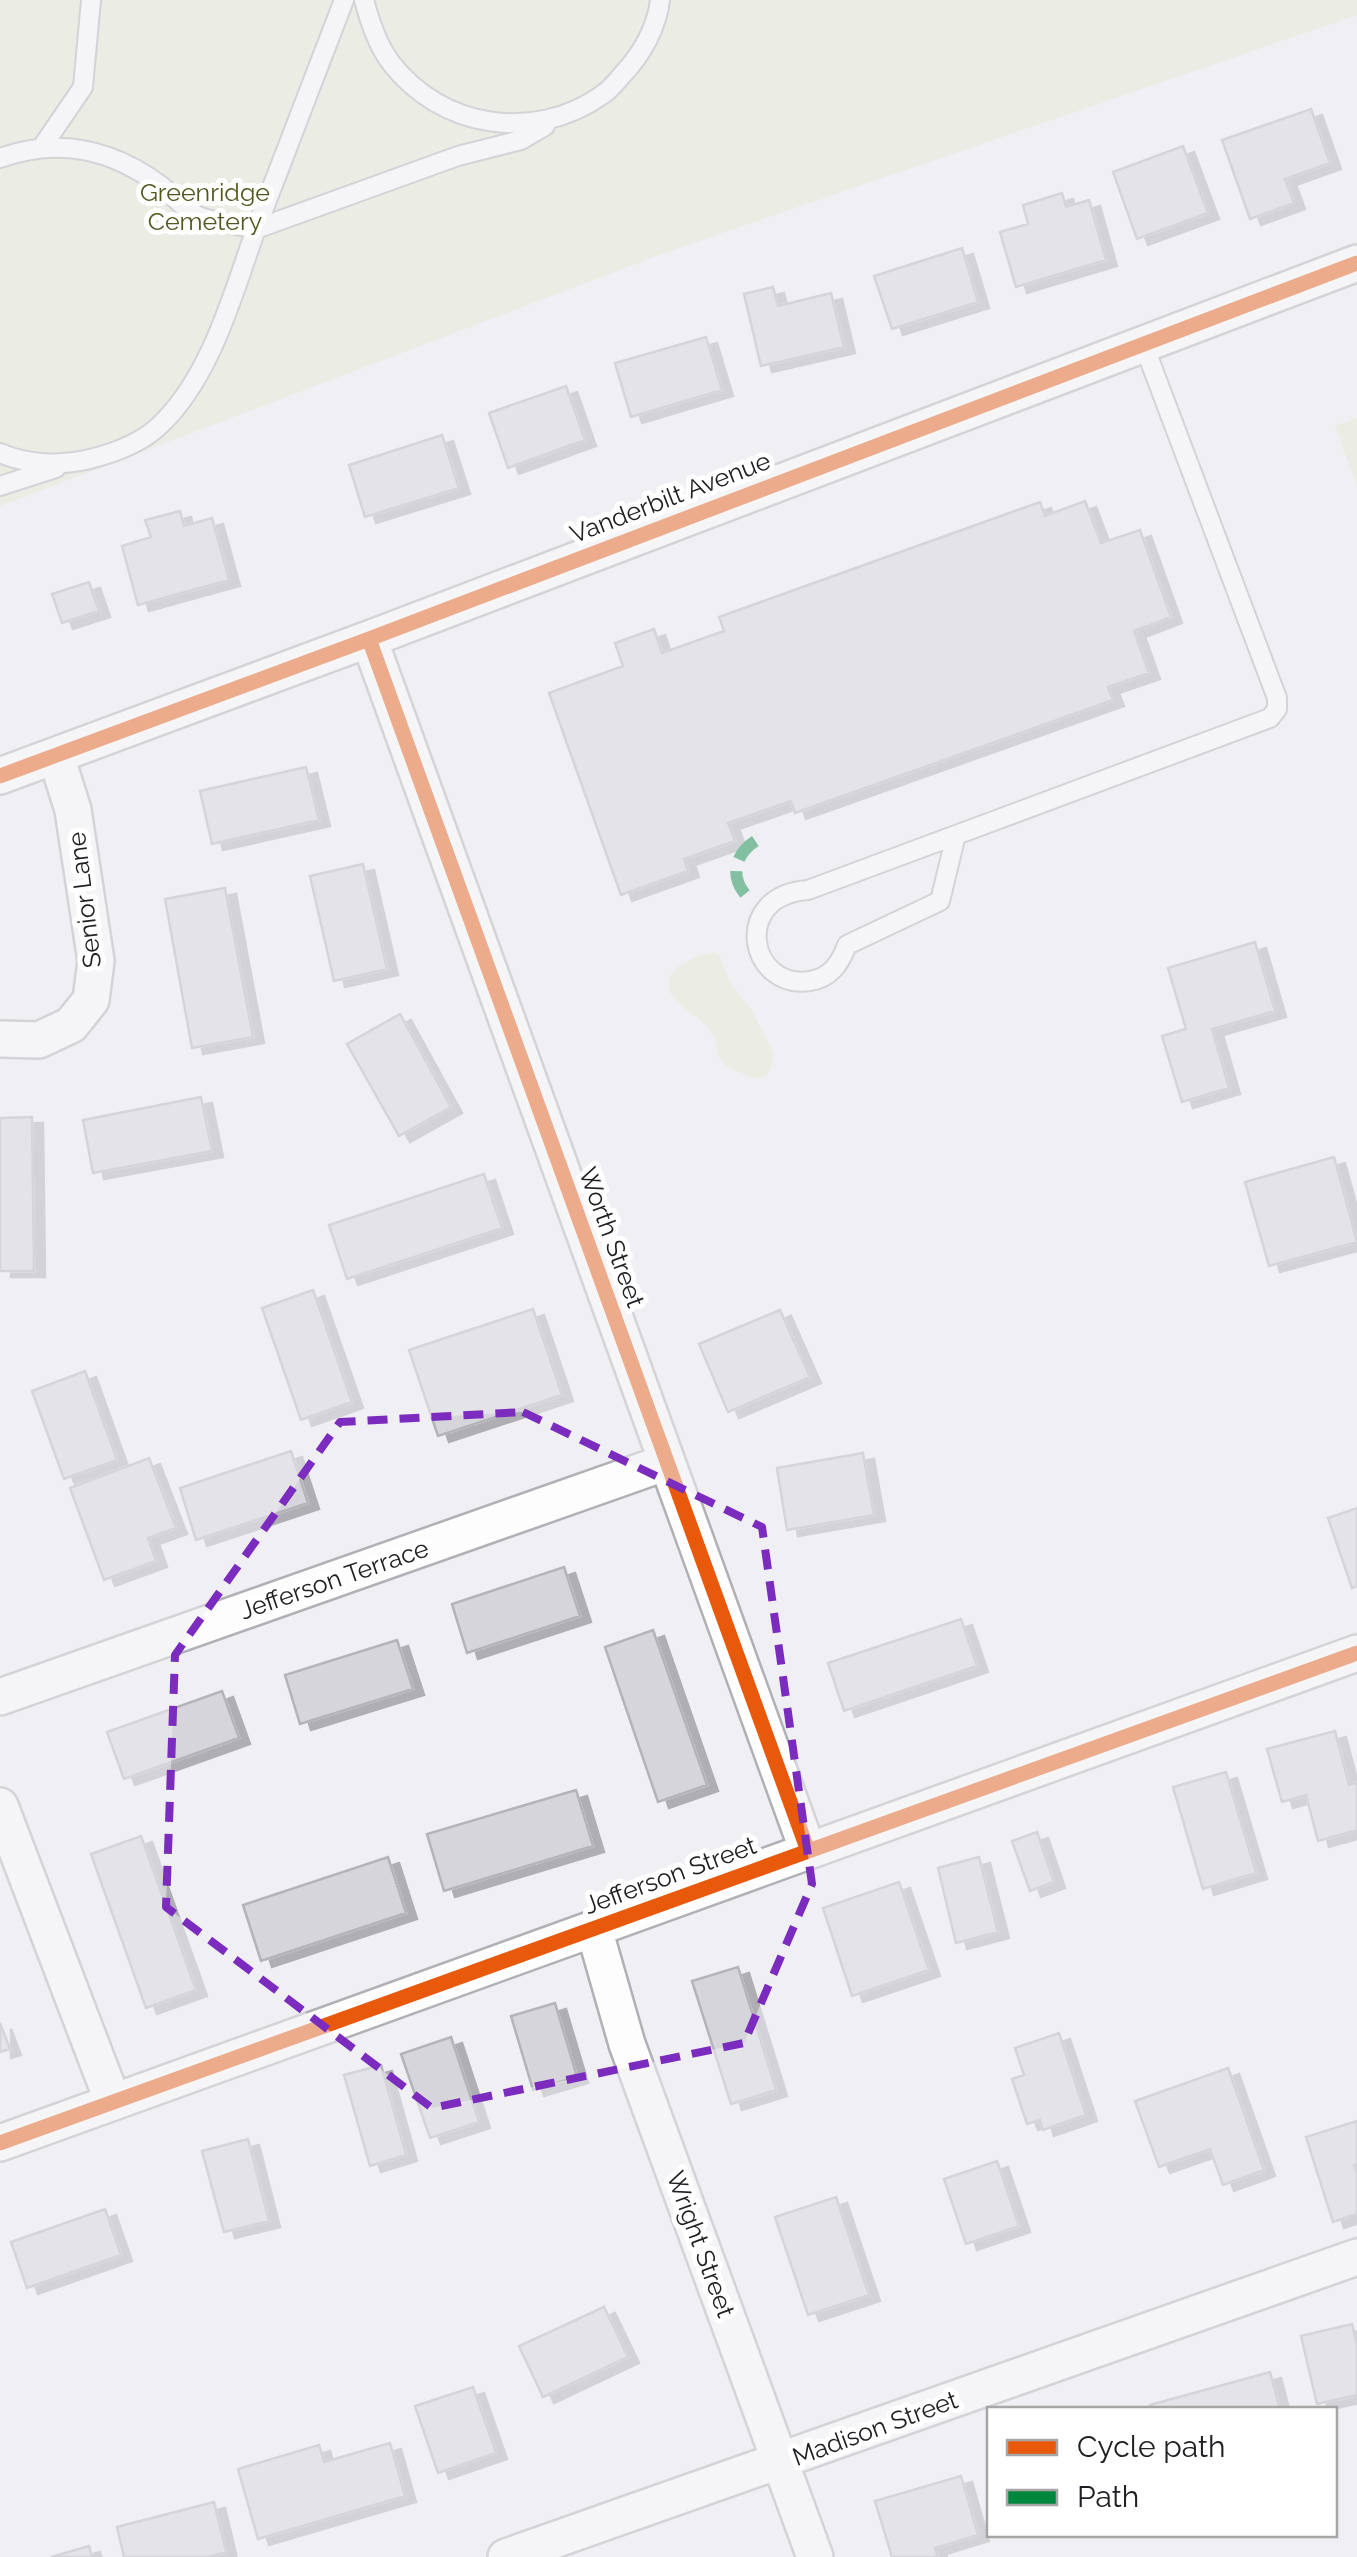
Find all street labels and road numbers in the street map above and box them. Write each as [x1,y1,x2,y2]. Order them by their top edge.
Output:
street label: Vanderbilt Avenue [566,445,774,549]
street label: Senior Lane [61,830,107,970]
street label: Worth Street [573,1163,651,1312]
street label: Jefferson Terrace [236,1533,432,1625]
street label: Jefferson Street [580,1830,761,1920]
street label: Wright Street [661,2167,742,2322]
street label: Madison Street [788,2384,962,2472]

